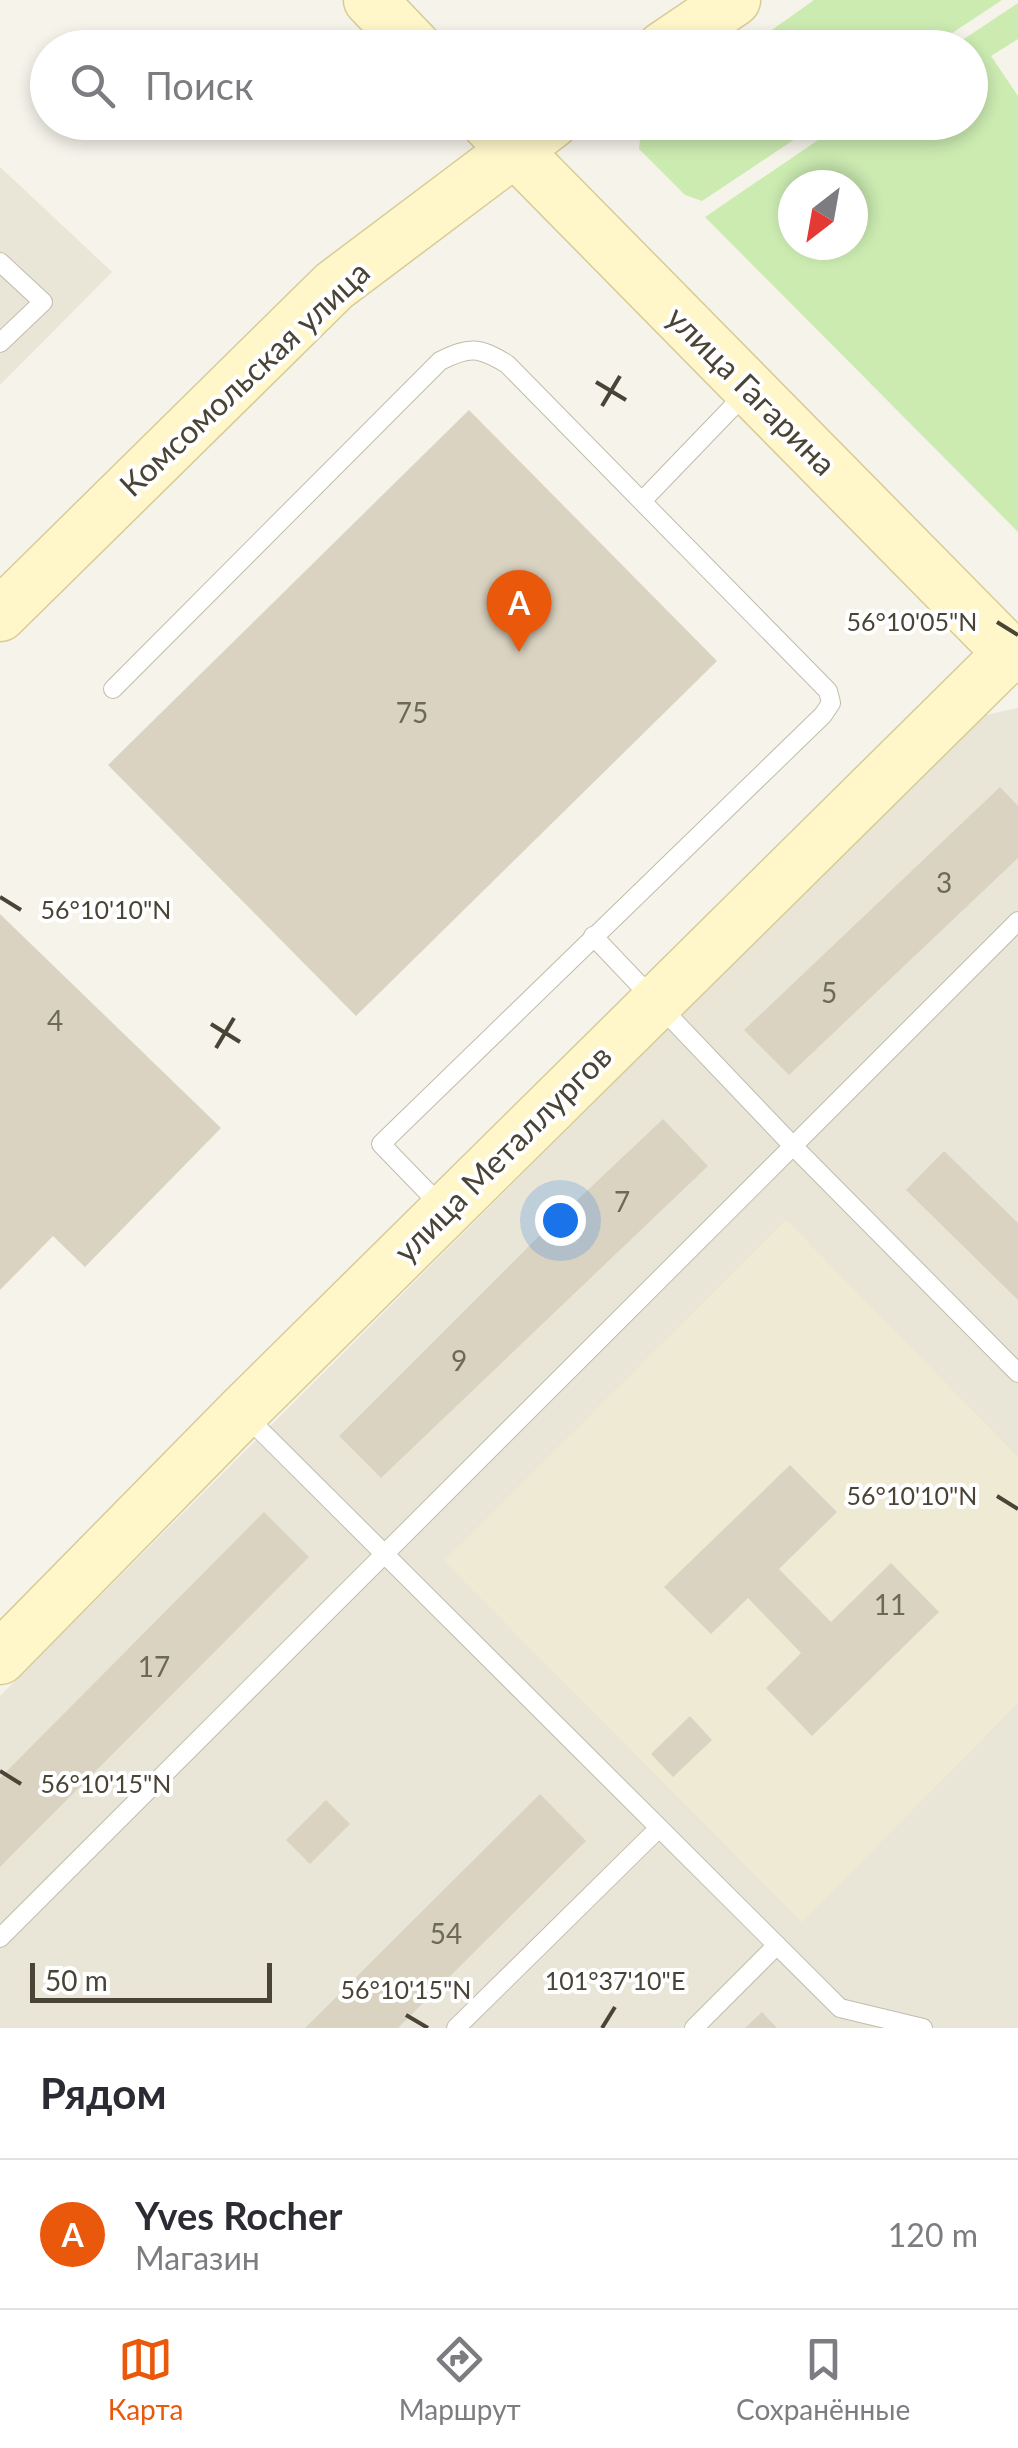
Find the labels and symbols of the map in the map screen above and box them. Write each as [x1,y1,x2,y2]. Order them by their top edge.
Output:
north arrow [778,170,868,260]
street label: Комсомольская улица [111,252,377,504]
street label: улица Гагарина [659,297,845,483]
pin: A [486,570,552,652]
text: 56°10'05"N [847,606,977,636]
house number: 75 [396,695,428,729]
house number: 3 [936,865,952,899]
text: 56°10'10"N [41,894,171,924]
house number: 5 [821,975,837,1009]
house number: 4 [47,1003,63,1037]
street label: улица Металлургов [385,1036,619,1270]
house number: 7 [614,1184,630,1218]
your location [535,1195,586,1246]
house number: 9 [451,1343,467,1377]
text: 56°10'10"N [847,1480,977,1510]
house number: 11 [874,1587,906,1621]
house number: 17 [138,1649,170,1683]
text: 56°10'15"N [41,1768,171,1798]
house number: 54 [430,1916,462,1950]
scale bar [30,1958,272,2002]
text: 101°37'10"E [545,1965,685,1995]
text: 56°10'15"N [341,1974,471,2004]

